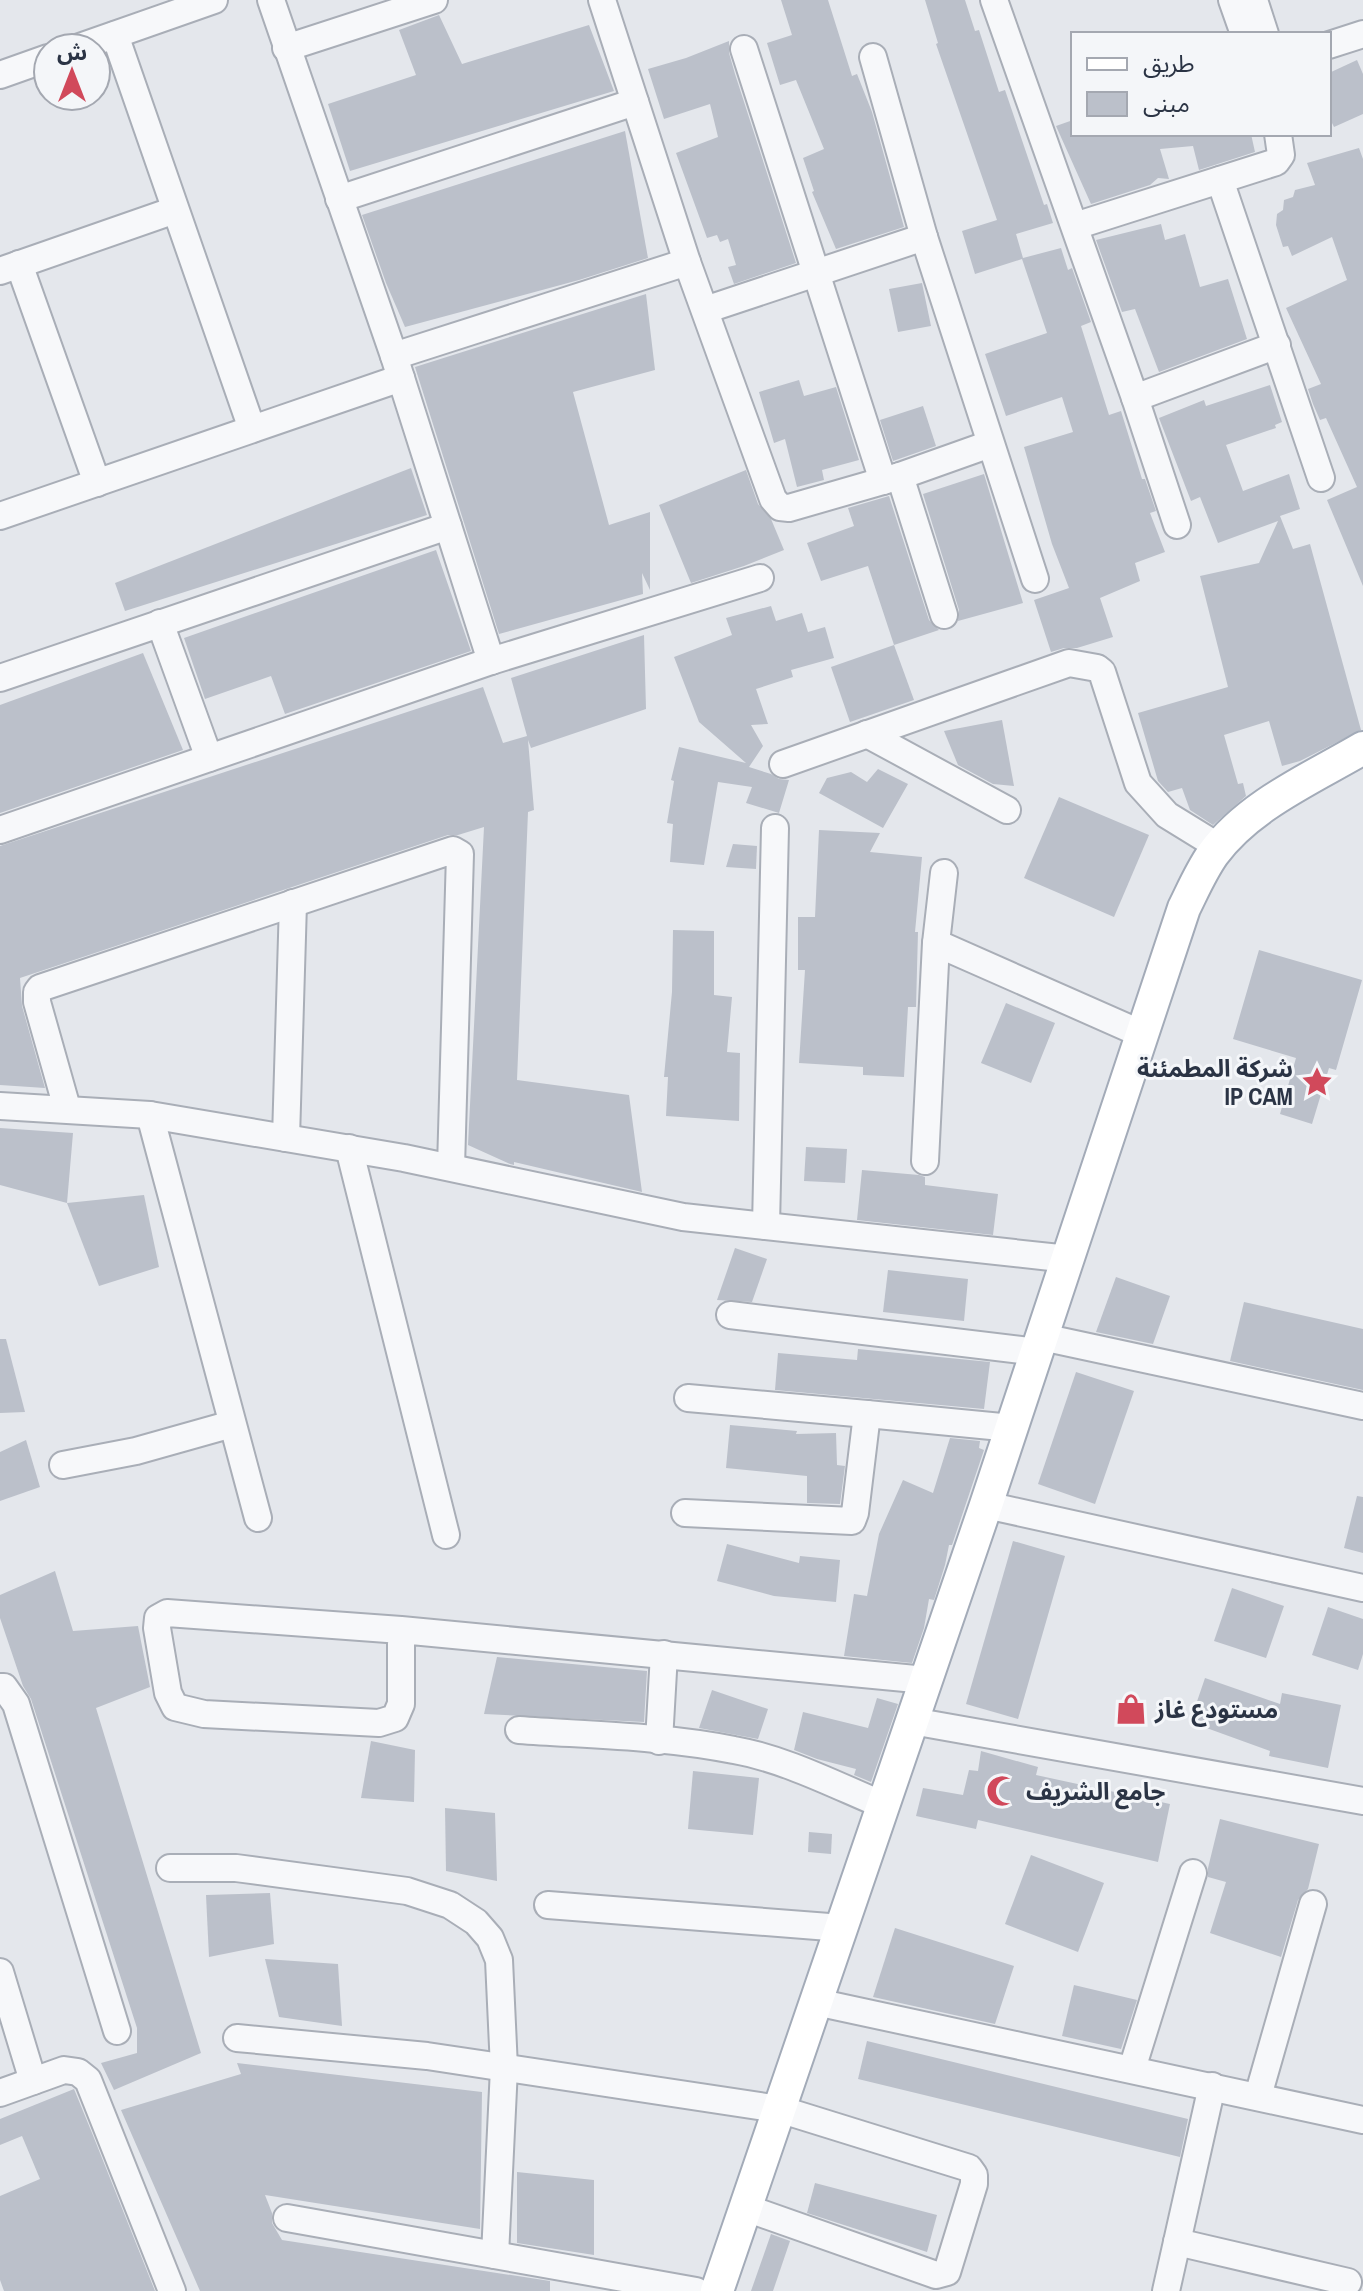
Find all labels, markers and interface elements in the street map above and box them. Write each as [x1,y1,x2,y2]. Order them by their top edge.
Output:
north arrow [32,32,112,112]
legend [1071,32,1331,136]
text: ش [57,37,87,67]
text: طريق [1143,47,1195,79]
text: مبنى [1143,87,1190,119]
place label: شركة المطمئنة IP CAM [1137,1052,1293,1112]
place icon: شركة المطمئنة IP CAM [1300,1065,1334,1099]
shop icon: مستودع غاز [1114,1692,1148,1726]
place label: مستودع غاز [1154,1693,1278,1727]
mosque icon: جامع الشريف [985,1774,1019,1808]
place label: جامع الشريف [1026,1775,1165,1810]

